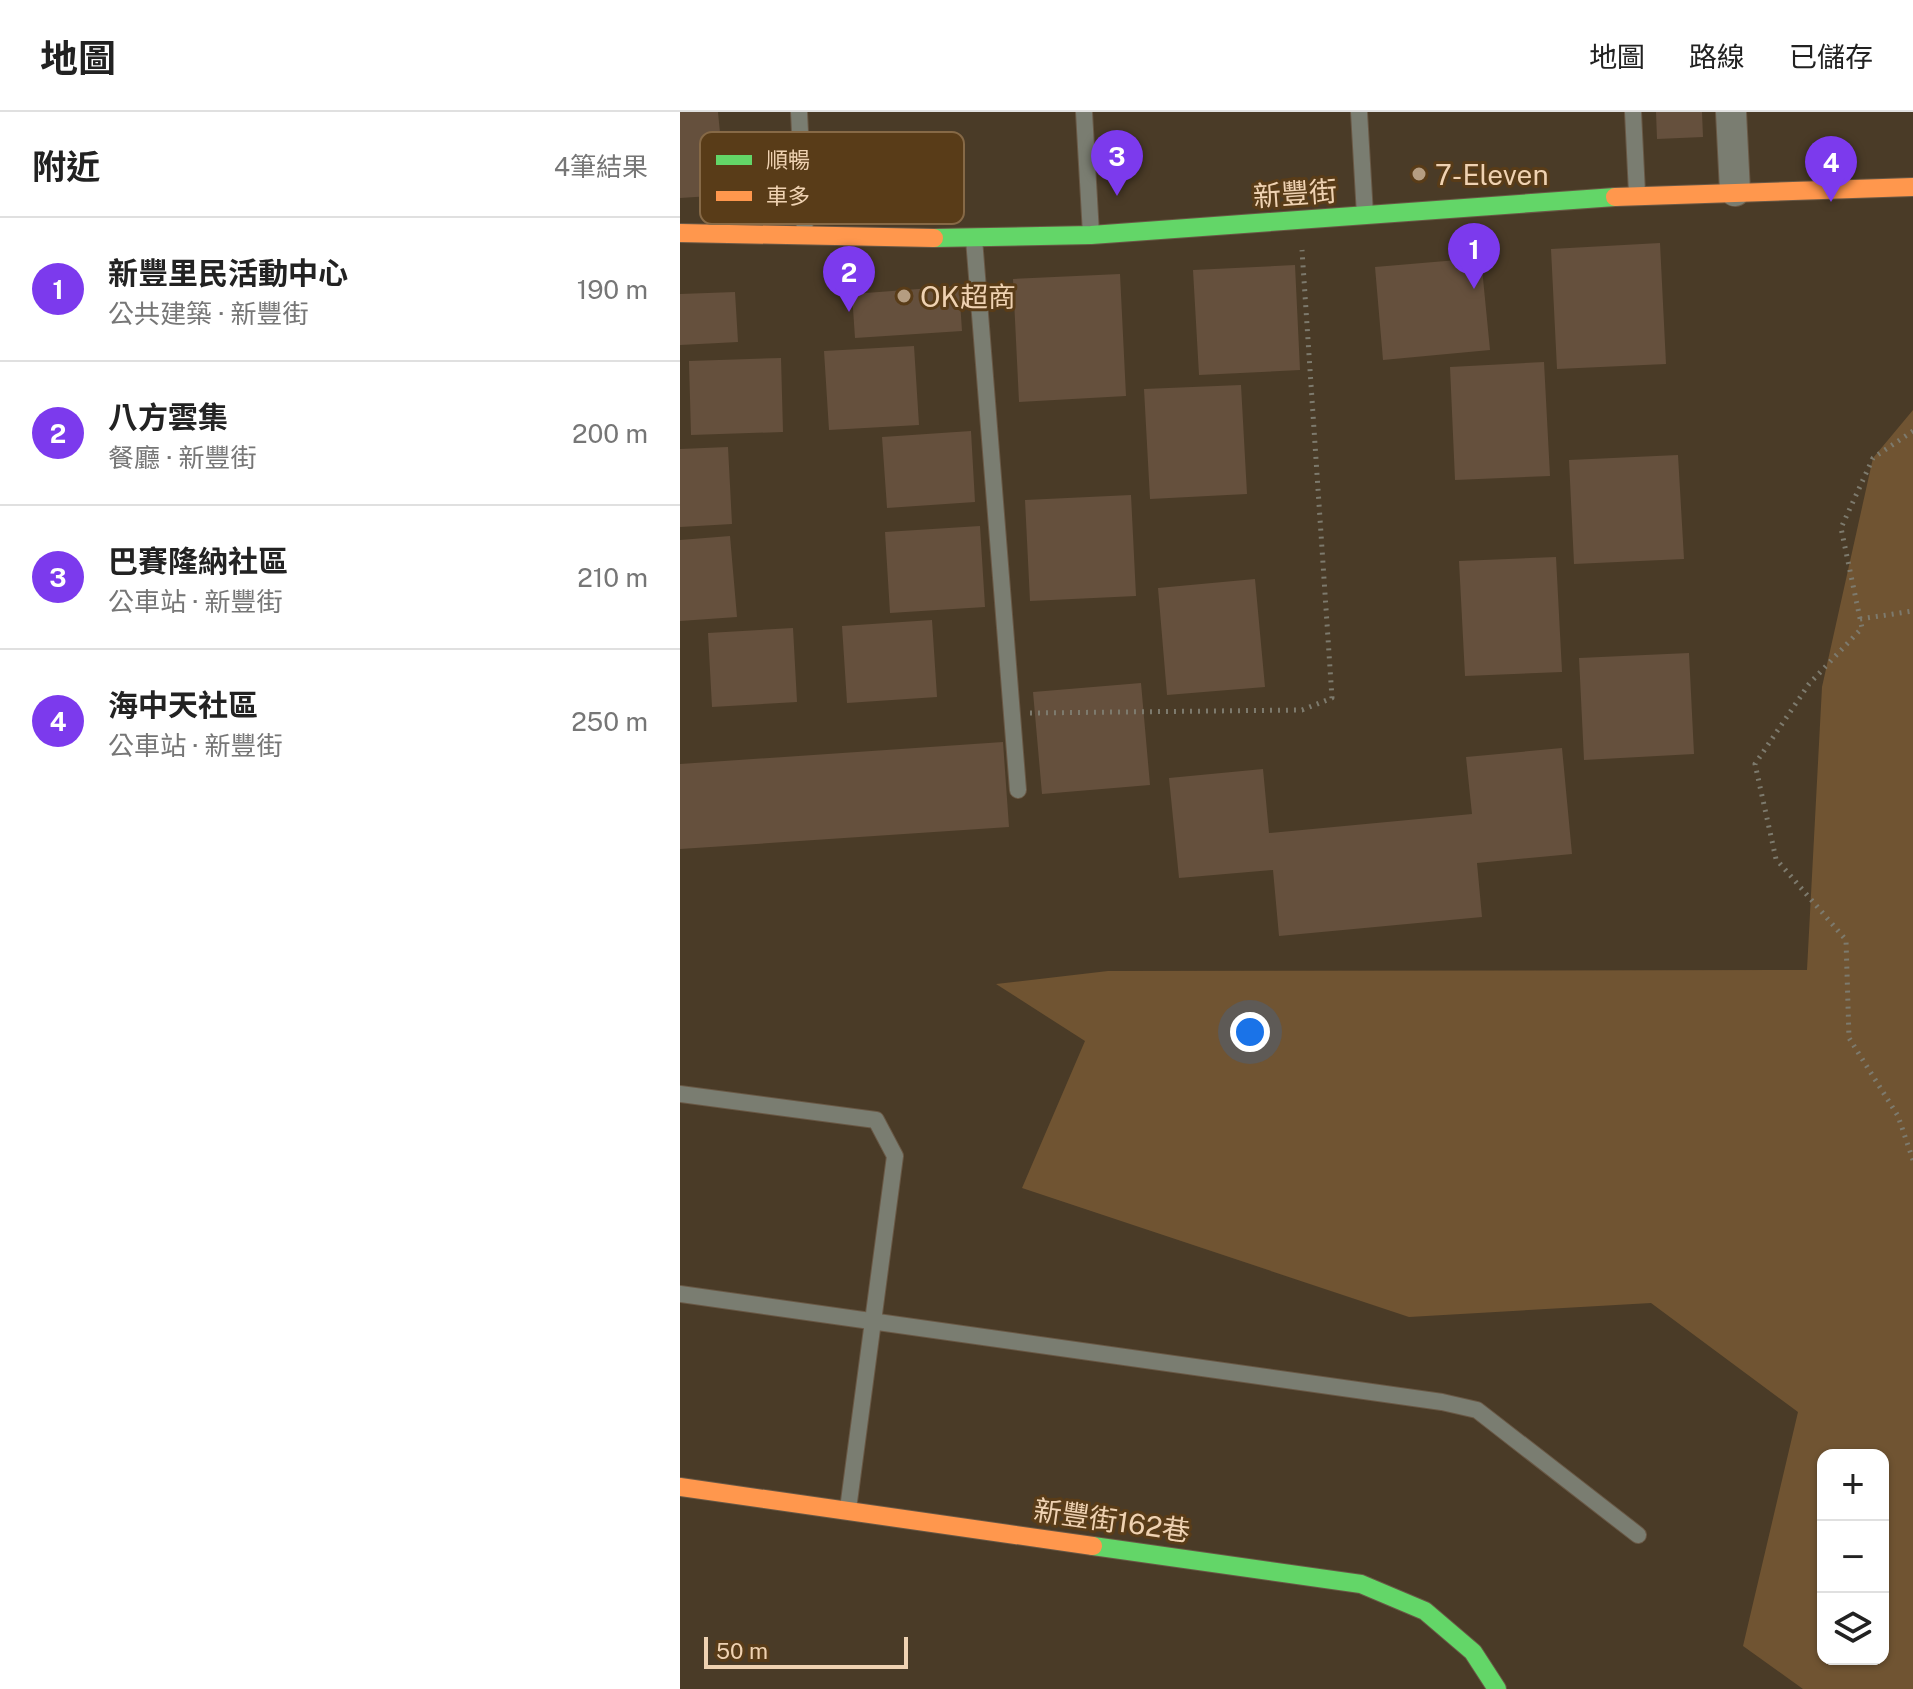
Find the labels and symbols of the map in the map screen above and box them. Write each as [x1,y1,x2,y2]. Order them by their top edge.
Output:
pin: 3 [1091,130,1143,196]
legend [700,132,964,224]
pin: 4 [1805,136,1857,202]
text: 順暢 [766,147,810,173]
place label: 7-Eleven [1435,158,1549,191]
marker: 7-Eleven [1410,165,1428,183]
street label: 新豐街 [1252,174,1338,212]
text: 車多 [766,183,810,209]
pin: 1 [1448,223,1500,289]
pin: 2 [823,246,875,312]
place label: OK超商 [920,280,1016,313]
marker: OK超商 [895,287,913,305]
your location [1230,1012,1270,1052]
street label: 新豐街162巷 [1032,1493,1192,1547]
scale bar [704,1633,908,1669]

